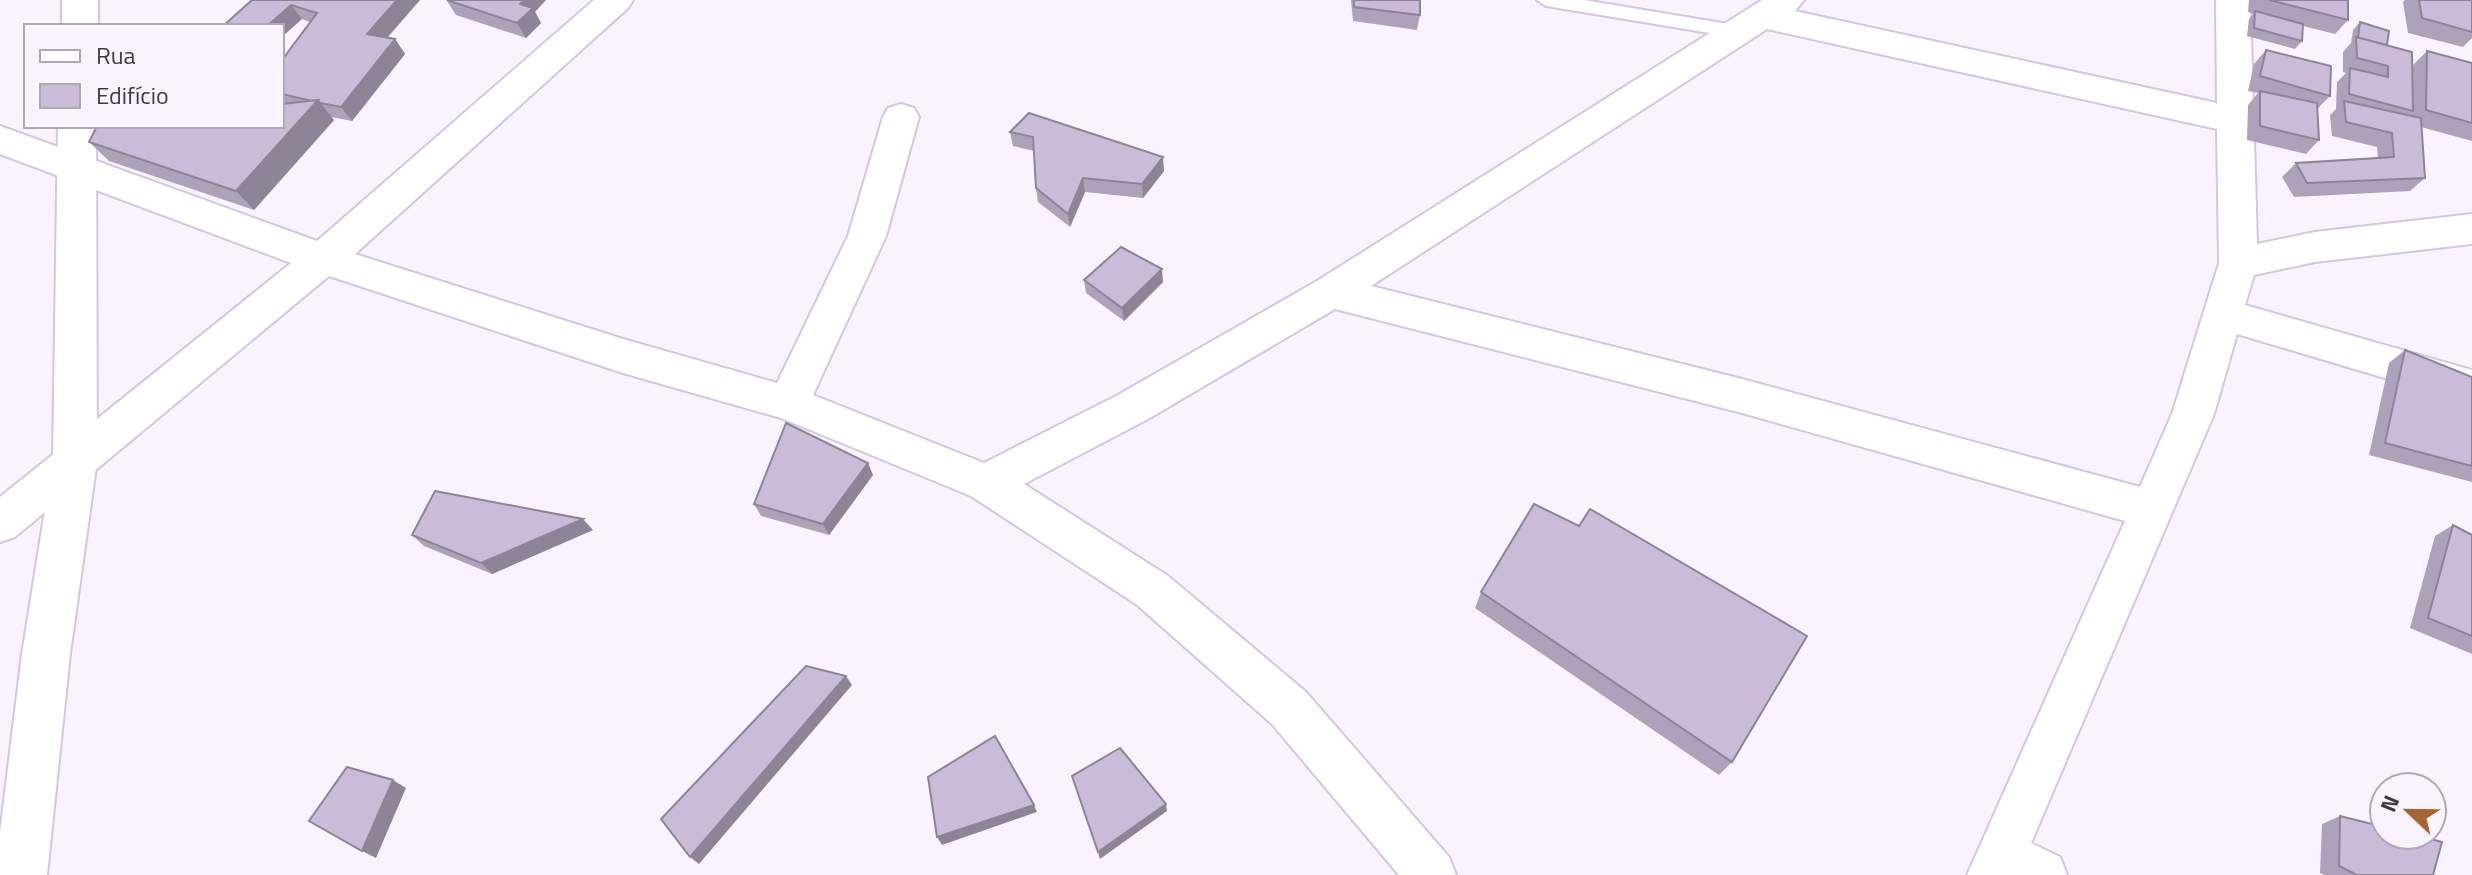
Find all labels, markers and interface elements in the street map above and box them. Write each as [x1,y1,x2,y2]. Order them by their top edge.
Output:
legend [24,24,284,128]
text: Rua [96,37,135,73]
text: Edifício [96,77,169,113]
north arrow [2368,771,2448,851]
text: N [2371,790,2408,817]

